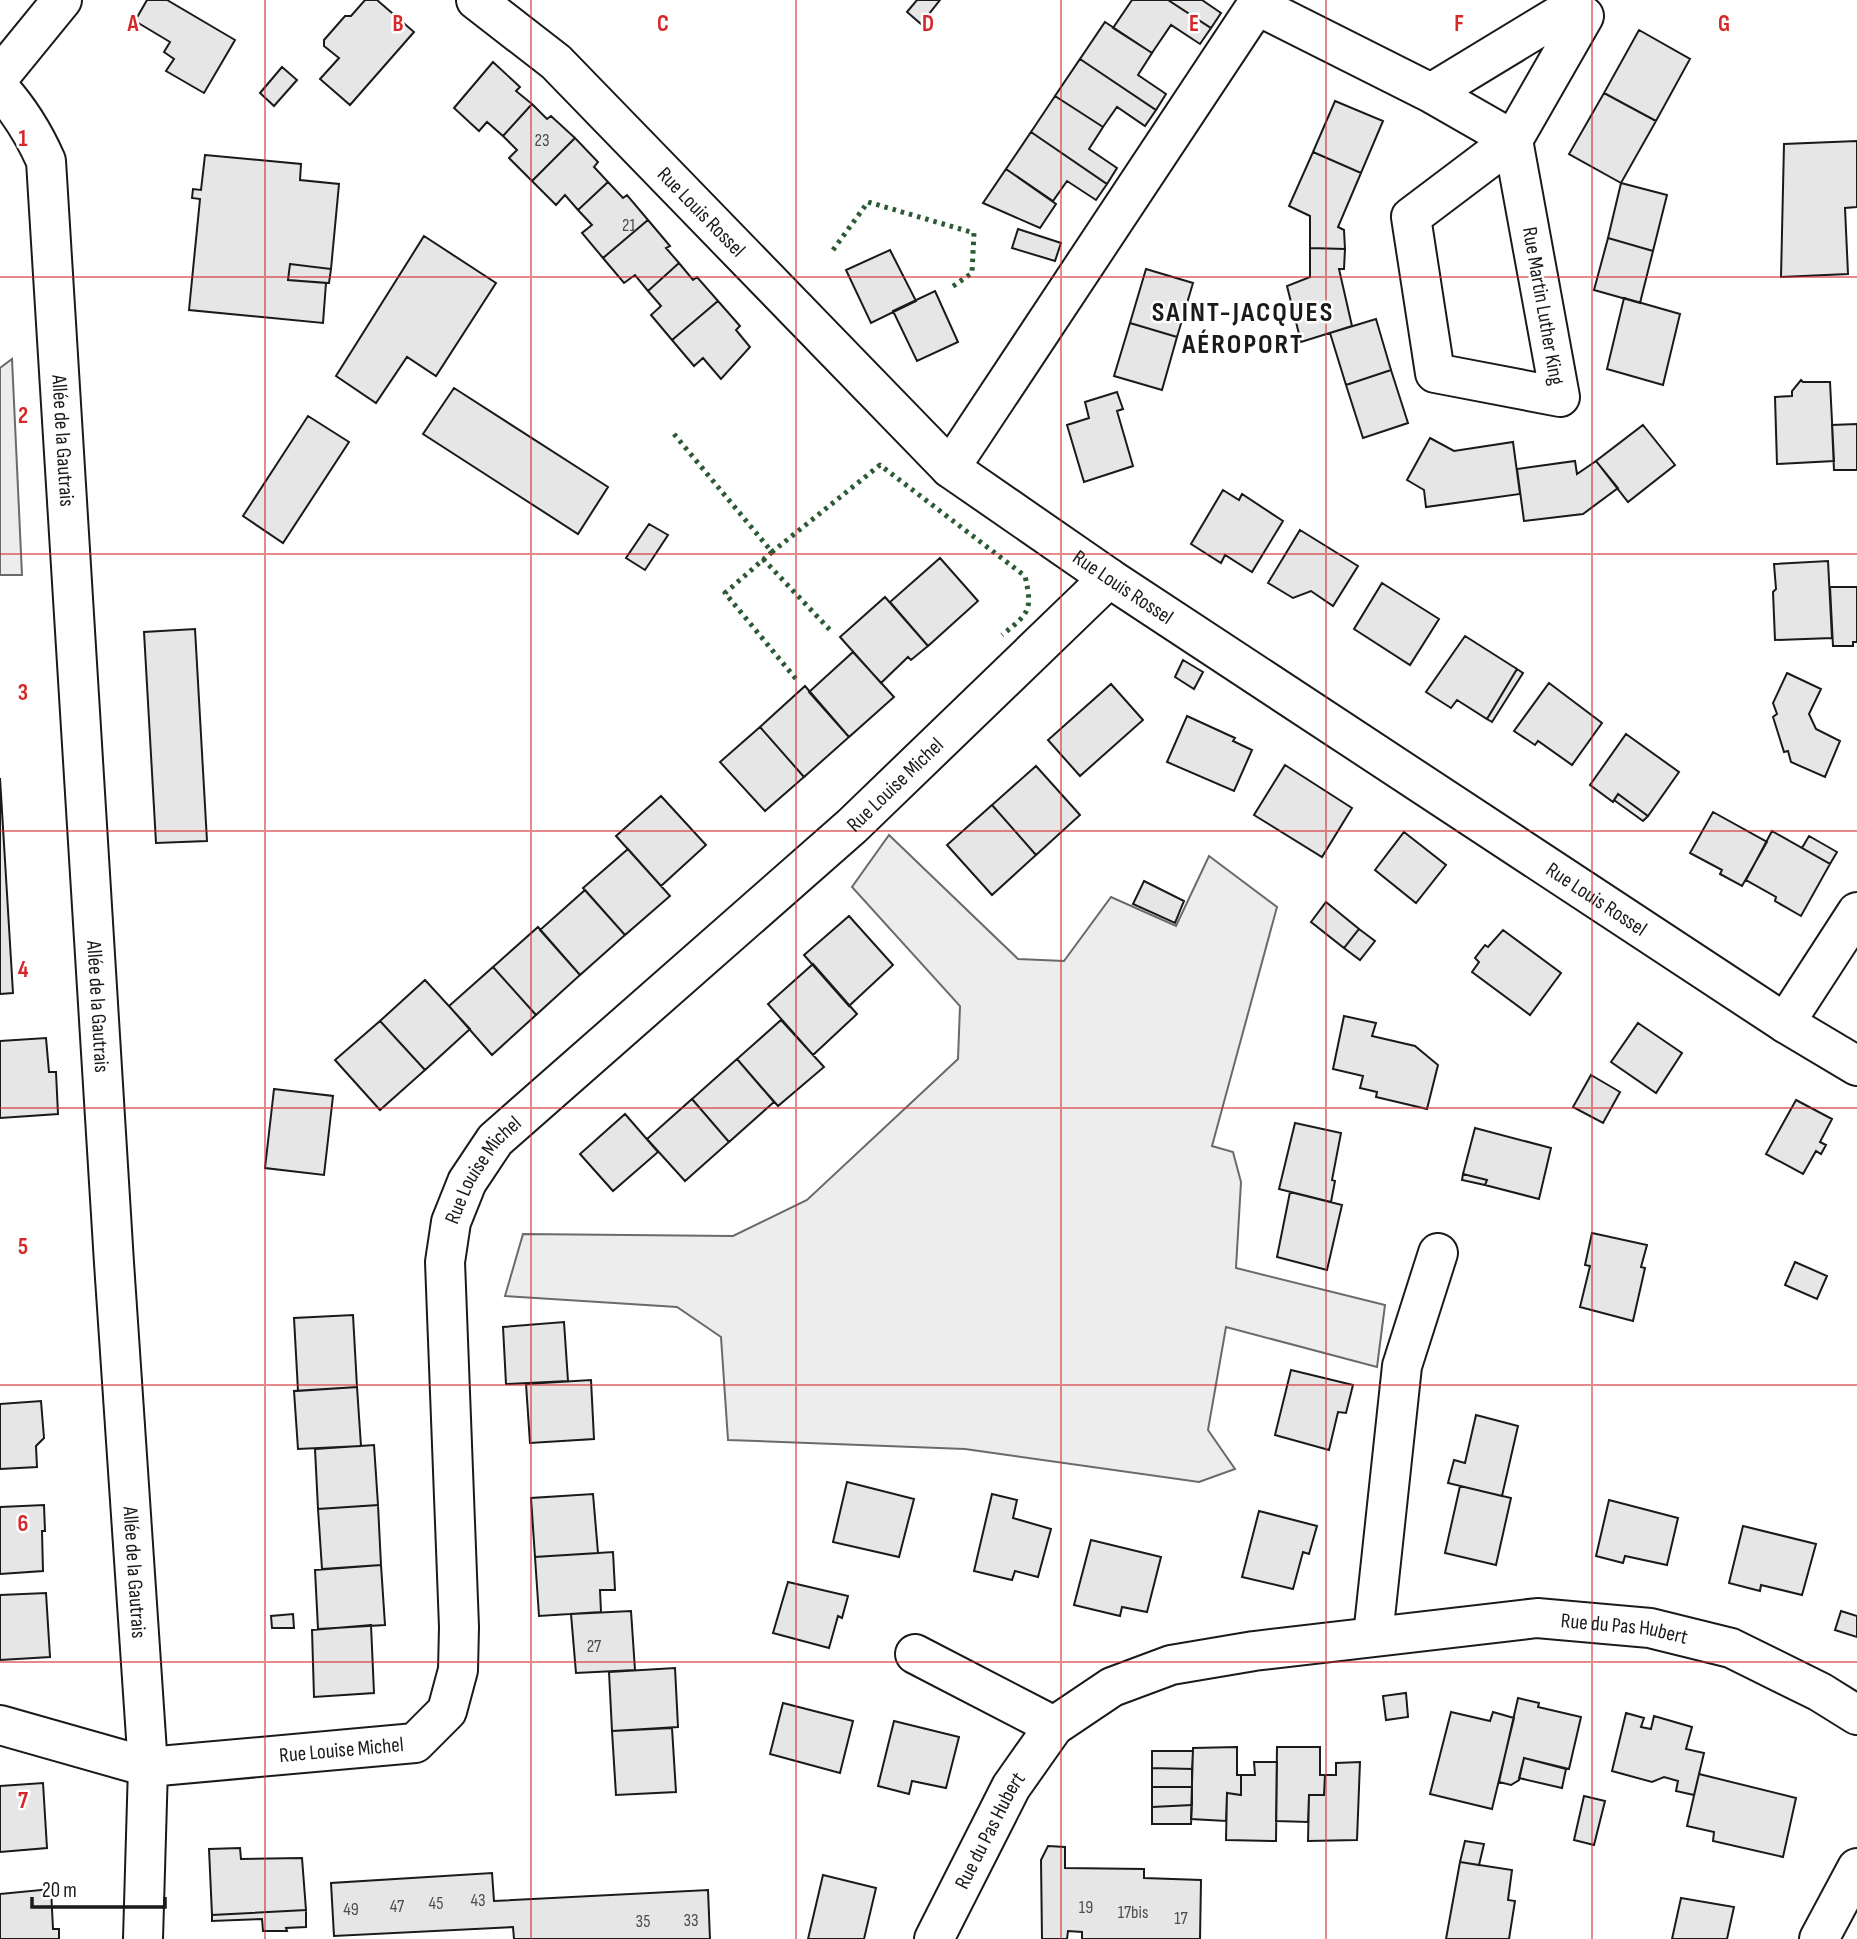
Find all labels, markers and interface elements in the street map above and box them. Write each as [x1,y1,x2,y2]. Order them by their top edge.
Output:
text: A [127,10,140,38]
text: B [393,10,404,38]
text: C [657,10,669,38]
text: D [922,10,934,38]
text: E [1189,10,1199,38]
text: F [1454,10,1464,38]
text: G [1718,10,1730,38]
text: 1 [18,125,28,153]
house number: 23 [535,130,550,151]
street label: Rue Louis Rossel [652,162,751,262]
house number: 21 [622,215,637,236]
street label: Rue Martin Luther King [1517,225,1569,387]
district label: SAINT-JACQUES AÉROPORT [1152,296,1334,361]
street label: Allée de la Gautrais [47,373,80,507]
text: 2 [18,402,28,430]
street label: Rue Louis Rossel [1068,544,1178,629]
text: 3 [18,679,28,707]
street label: Rue Louise Michel [841,732,948,837]
street label: Rue Louis Rossel [1541,857,1652,941]
street label: Allée de la Gautrais [82,939,115,1073]
text: 4 [18,956,29,984]
street label: Rue Louise Michel [439,1111,526,1227]
text: 5 [18,1233,28,1261]
street label: Allée de la Gautrais [118,1505,152,1639]
text: 6 [18,1510,28,1538]
street label: Rue du Pas Hubert [1560,1608,1690,1649]
house number: 27 [587,1636,602,1657]
street label: Rue Louise Michel [278,1732,405,1768]
street label: Rue du Pas Hubert [949,1767,1030,1893]
text: 7 [18,1787,28,1815]
scale bar [32,1866,164,1910]
text: 20 m [42,1878,77,1903]
house number: 43 [470,1890,486,1911]
house number: 45 [429,1893,443,1914]
house number: 47 [390,1896,405,1917]
house number: 19 [1079,1897,1093,1918]
house number: 49 [343,1899,359,1920]
house number: 17bis [1118,1902,1148,1923]
house number: 17 [1174,1908,1189,1929]
house number: 33 [683,1910,699,1931]
house number: 35 [636,1911,650,1932]

